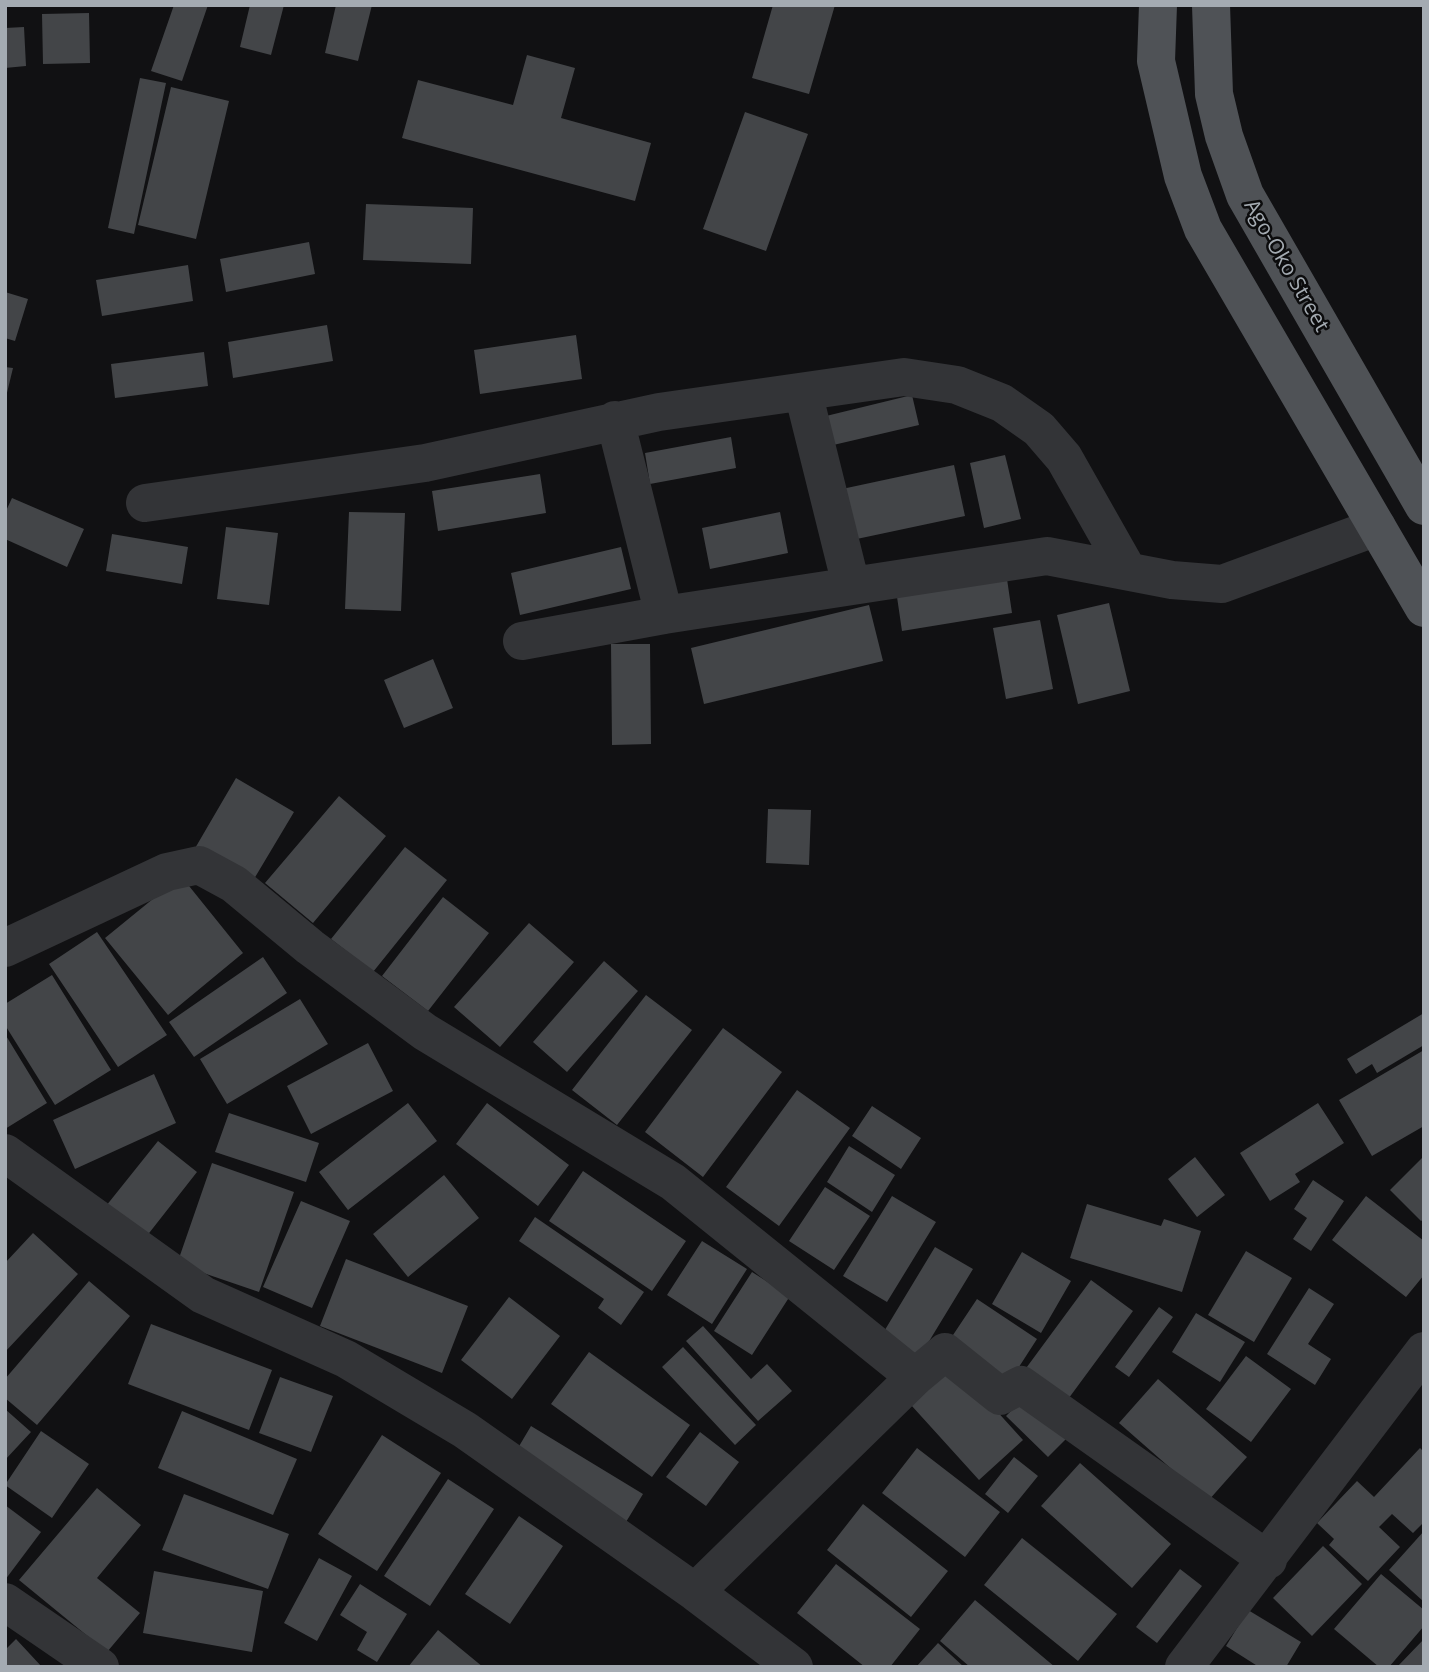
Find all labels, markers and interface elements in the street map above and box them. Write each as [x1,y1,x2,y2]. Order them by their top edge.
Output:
street label: Ago-Oko Street [1238,196,1334,336]

